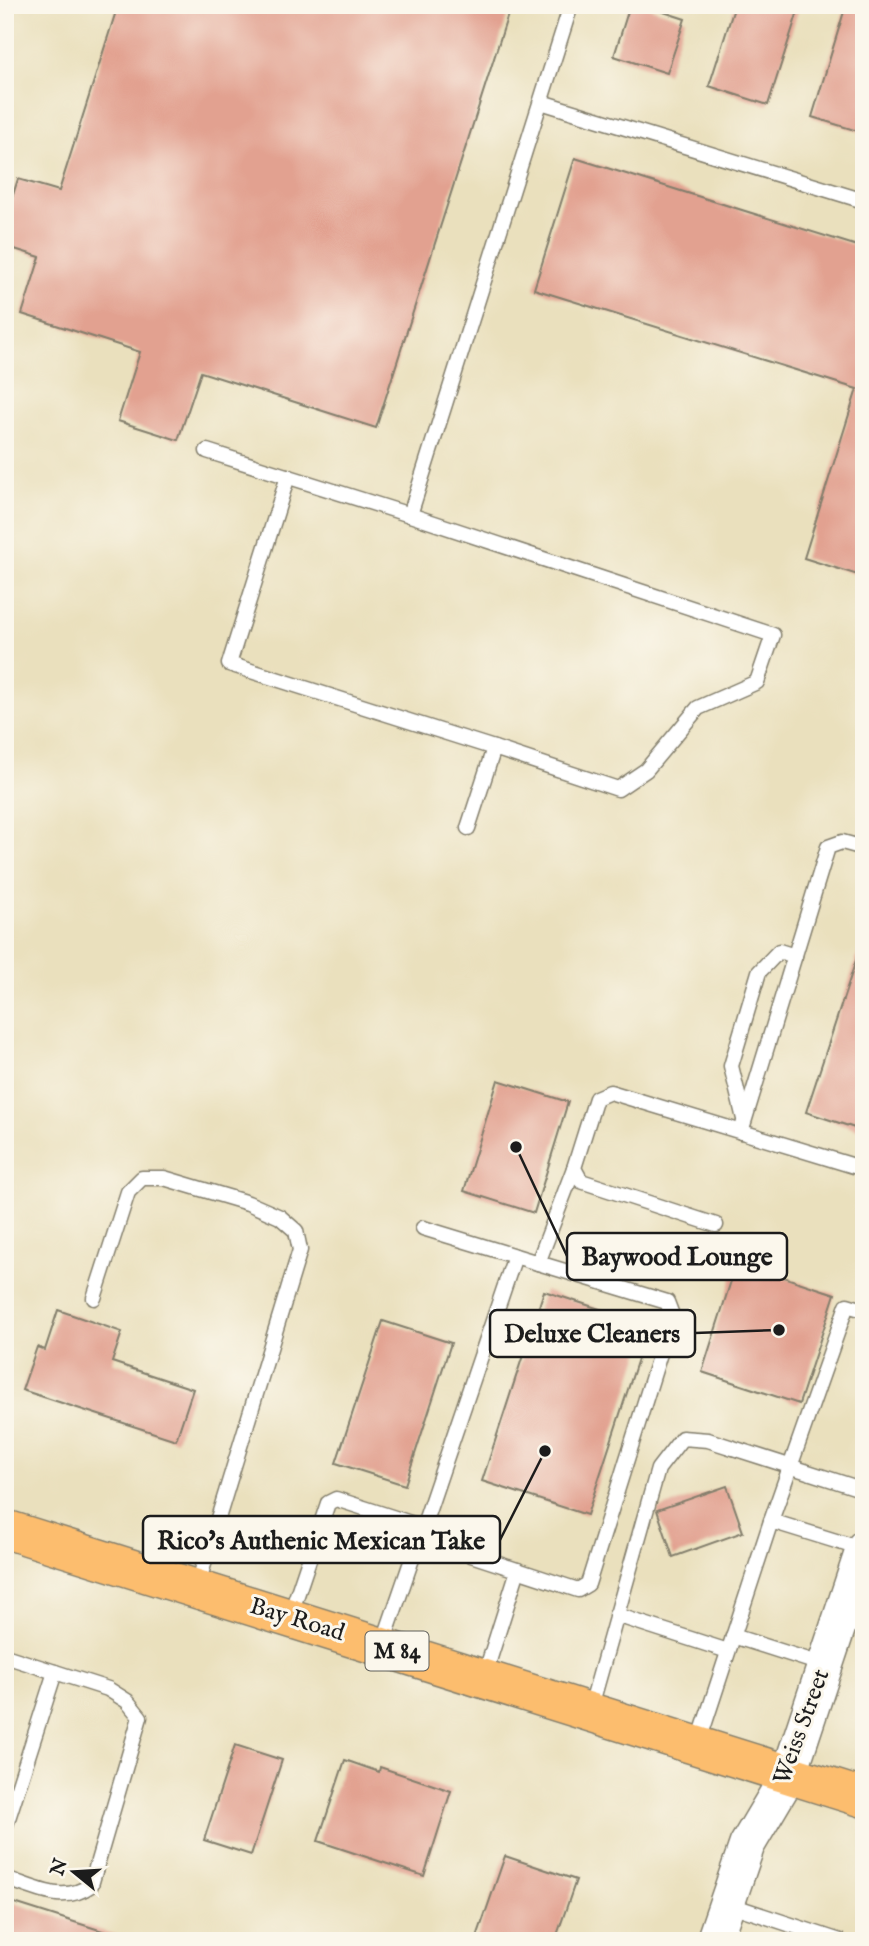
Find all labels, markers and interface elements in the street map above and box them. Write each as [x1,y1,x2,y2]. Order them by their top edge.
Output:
callout: Baywood Lounge [567,1233,787,1280]
text: Baywood Lounge [581,1241,773,1274]
callout: Deluxe Cleaners [490,1310,695,1357]
text: Deluxe Cleaners [504,1318,680,1351]
callout: Rico's Authenic Mexican Take [143,1516,500,1563]
text: Rico's Authenic Mexican Take [157,1525,485,1558]
street label: Bay Road [246,1591,348,1649]
road number: M 84 [366,1632,428,1670]
street label: Weiss Street [767,1665,837,1789]
north arrow [38,1838,108,1908]
text: N [45,1855,74,1880]

